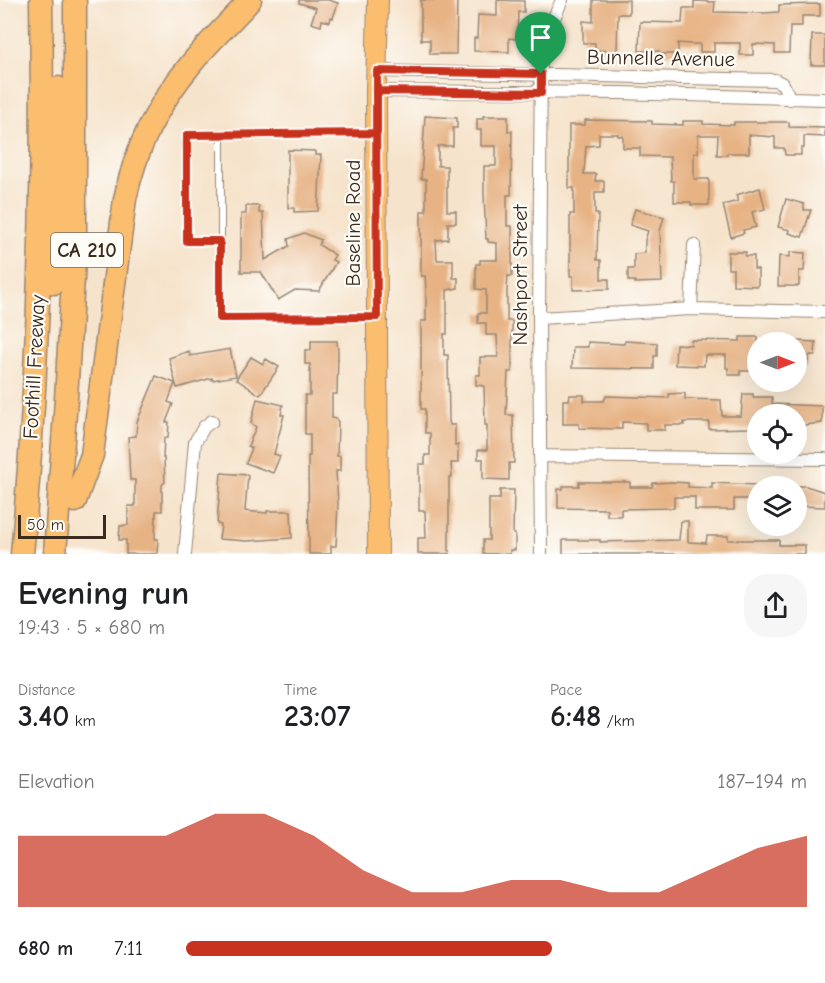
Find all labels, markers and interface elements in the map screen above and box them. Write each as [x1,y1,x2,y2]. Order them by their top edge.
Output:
pin [515,12,566,74]
icon: arrive [524,21,557,54]
street label: Bunnelle Avenue [587,45,735,71]
street label: Baseline Road [341,160,365,286]
street label: Nashport Street [508,204,532,345]
road number: CA 210 [51,233,123,267]
street label: Foothill Freeway [18,294,50,440]
north arrow [747,332,807,392]
map controls [747,332,807,536]
button: locate [747,404,807,464]
button: layers [747,476,807,536]
scale bar [18,512,106,540]
text: 50 m [27,516,64,534]
text: Evening run [18,574,189,612]
button: share [744,574,807,637]
text: 19:43 · 5 × 680 m [18,616,165,639]
text: Distance [18,681,75,699]
text: Time [284,681,317,699]
text: Pace [550,681,582,699]
text: 3.40 [18,699,69,734]
text: 23:07 [284,699,351,734]
text: 6:48 [550,699,601,734]
text: km [69,712,96,730]
text: /km [601,712,635,730]
text: Elevation [18,770,95,793]
text: 187–194 m [717,770,807,793]
text: 680 m [18,937,73,960]
text: 7:11 [114,937,143,960]

